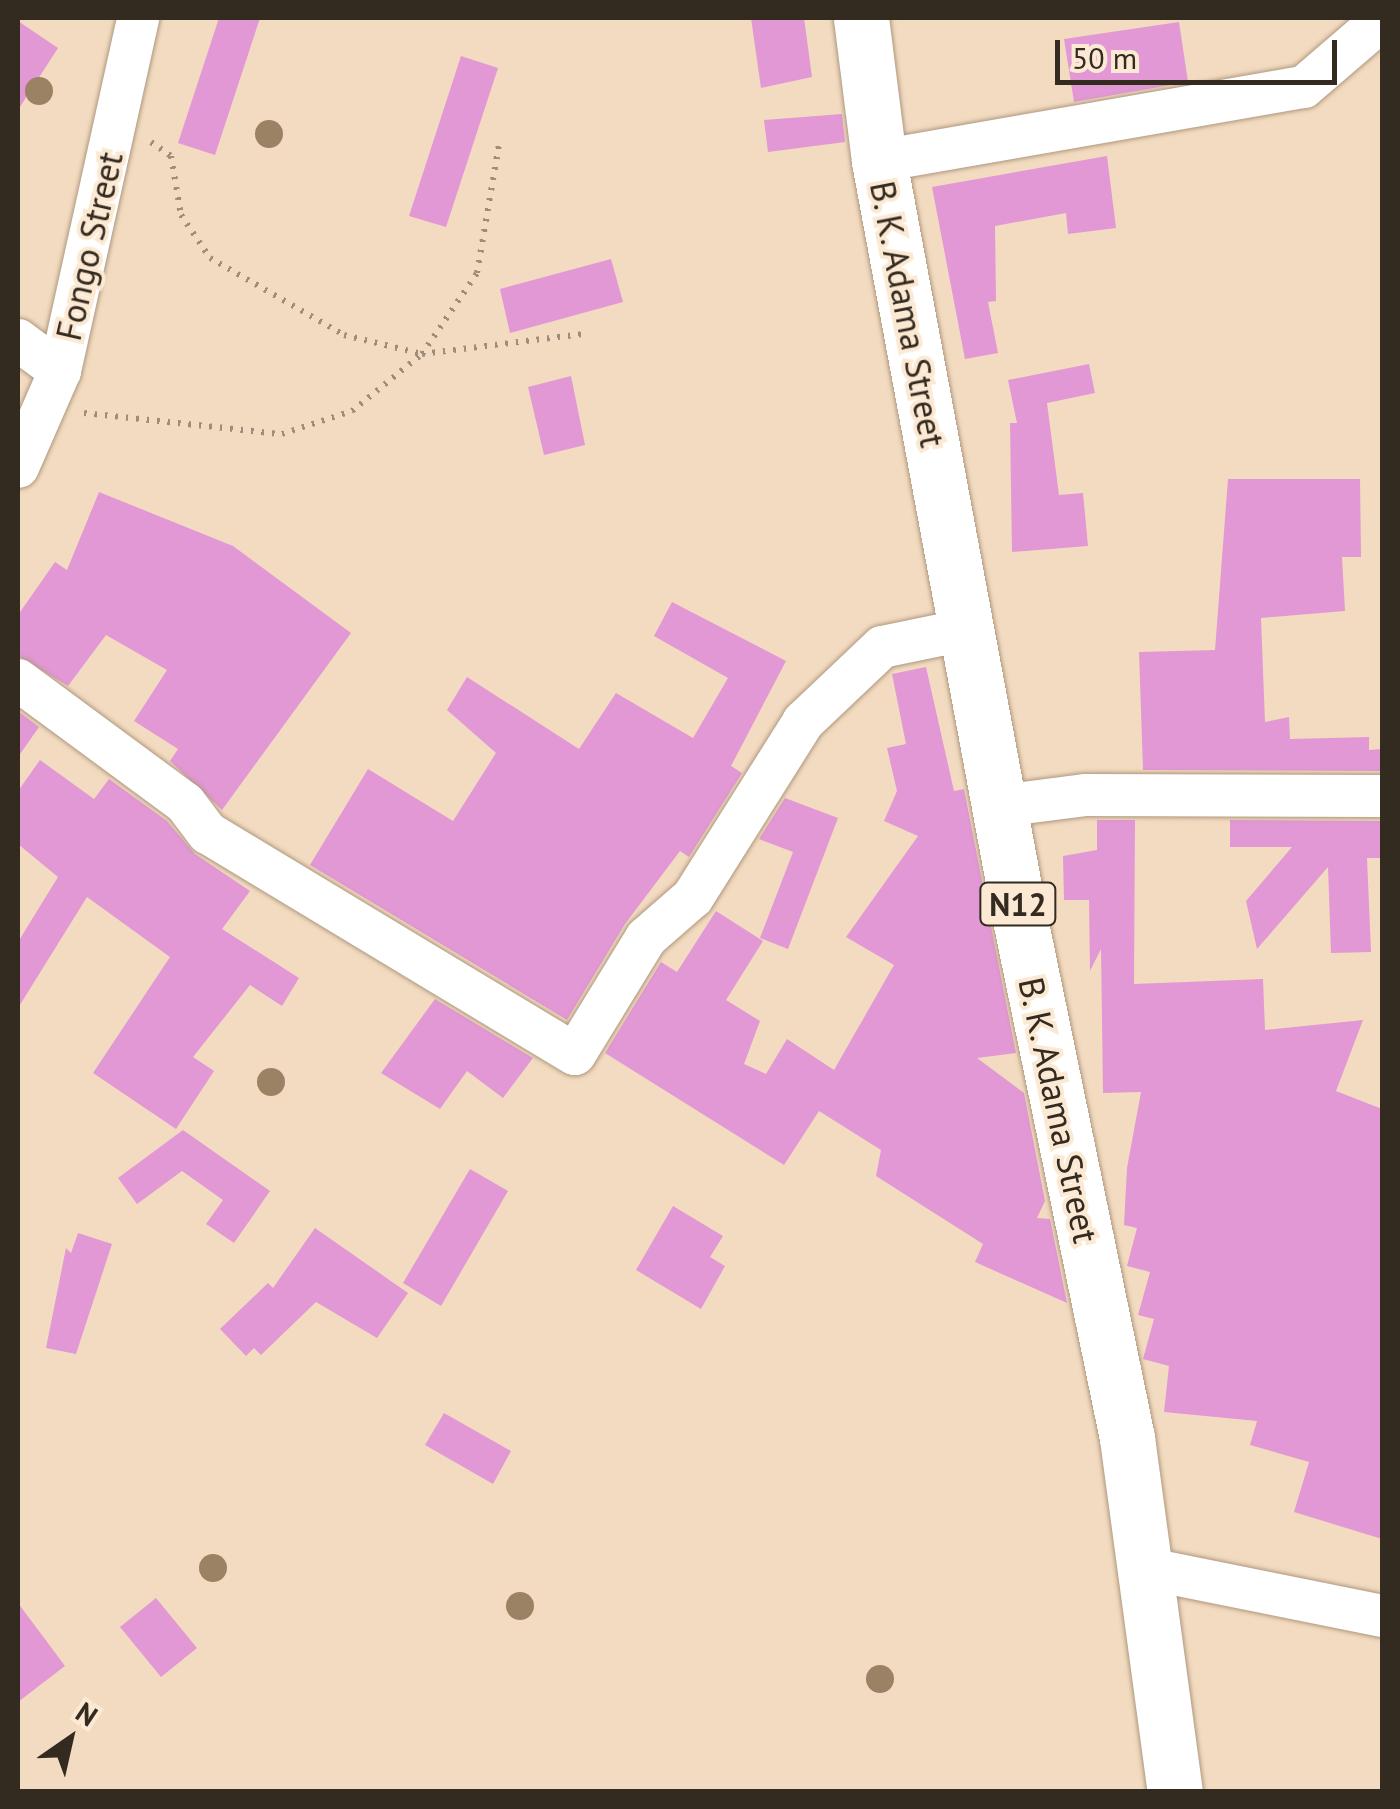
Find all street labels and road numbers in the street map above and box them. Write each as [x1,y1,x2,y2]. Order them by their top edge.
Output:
street label: Fongo Street [47,148,131,344]
street label: B. K. Adama Street [861,174,955,454]
road number: N12 [978,877,1058,931]
street label: B. K. Adama Street [1010,970,1108,1250]

